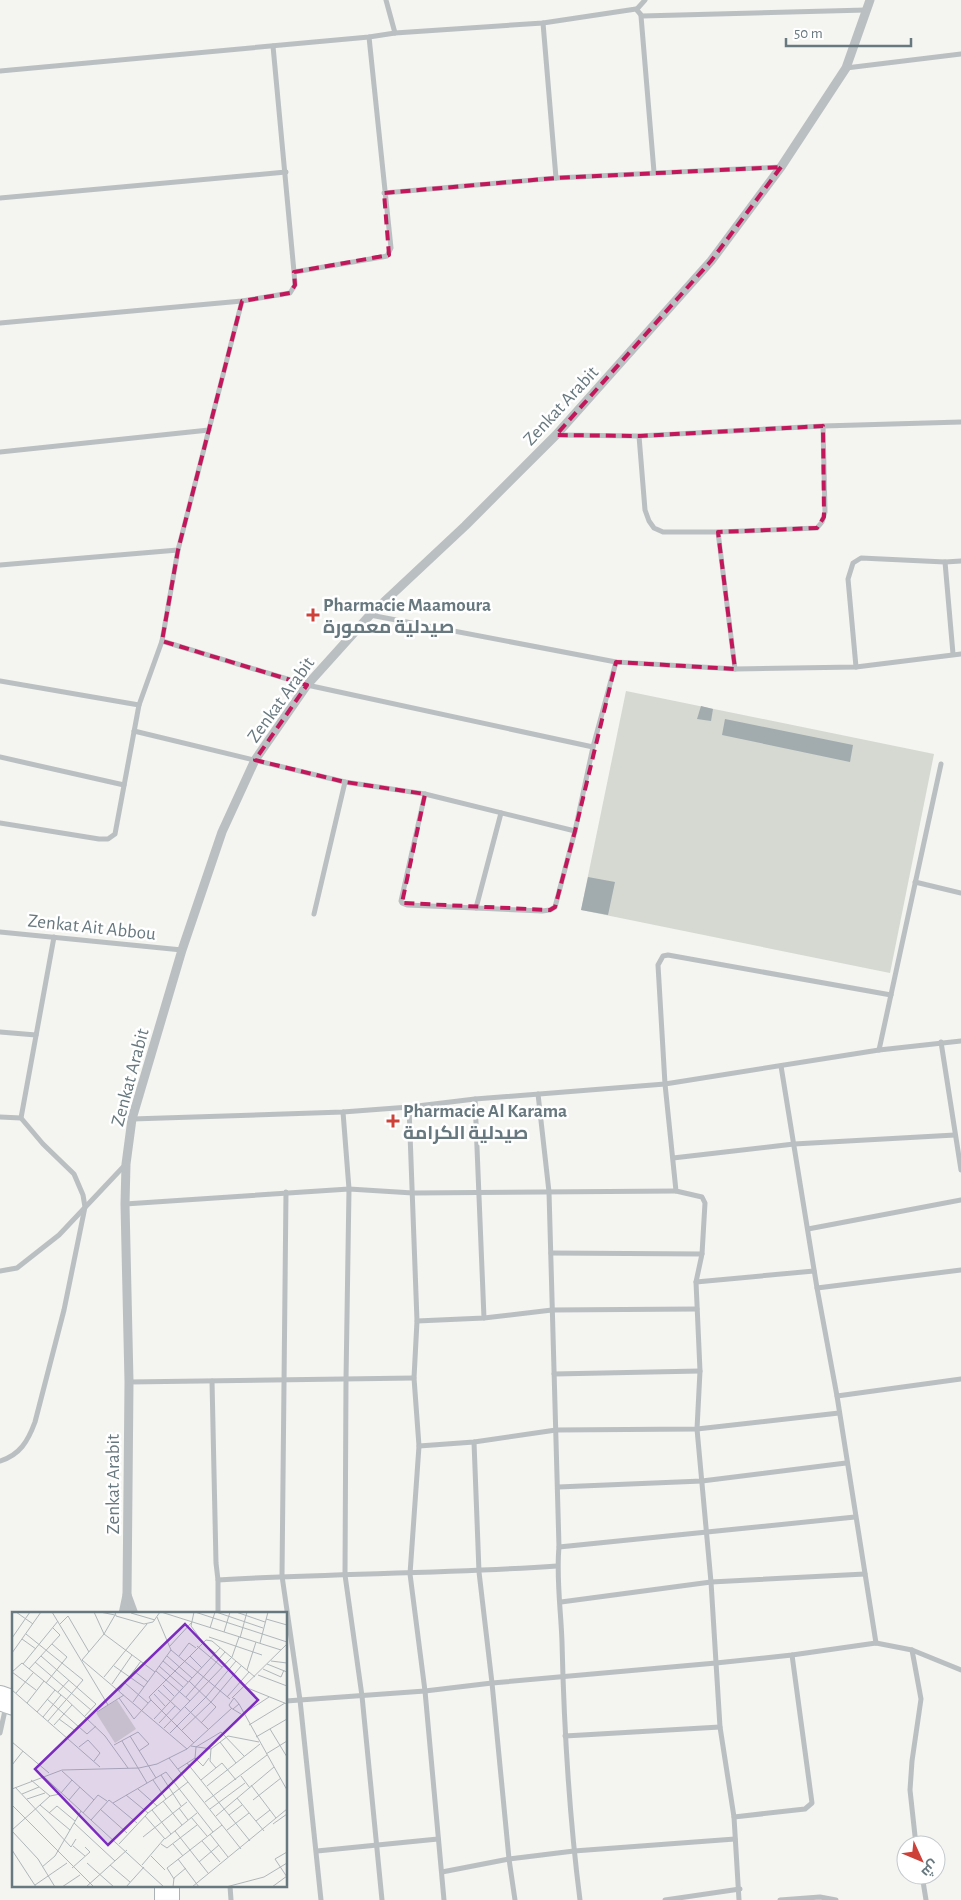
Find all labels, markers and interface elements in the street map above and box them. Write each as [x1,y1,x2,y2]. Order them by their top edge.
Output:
scale bar [786,15,911,47]
text: 50 m [794,26,823,41]
street label: Zenkat Arabit [520,363,602,449]
place label: Pharmacie Maamoura صيدلية معمورة [323,596,491,638]
marker: Pharmacie Maamoura صيدلية معمورة [307,609,319,621]
street label: Zenkat Arabit [244,654,318,746]
street label: Zenkat Ait Abbou [27,911,157,944]
street label: Zenkat Arabit [108,1026,153,1128]
place label: Pharmacie Al Karama صيدلية الكرامة [403,1102,567,1144]
marker: Pharmacie Al Karama صيدلية الكرامة [387,1115,399,1127]
street label: Zenkat Arabit [104,1434,123,1534]
inset map [12,1612,288,1888]
north arrow [896,1835,946,1885]
text: ش [918,1856,942,1881]

